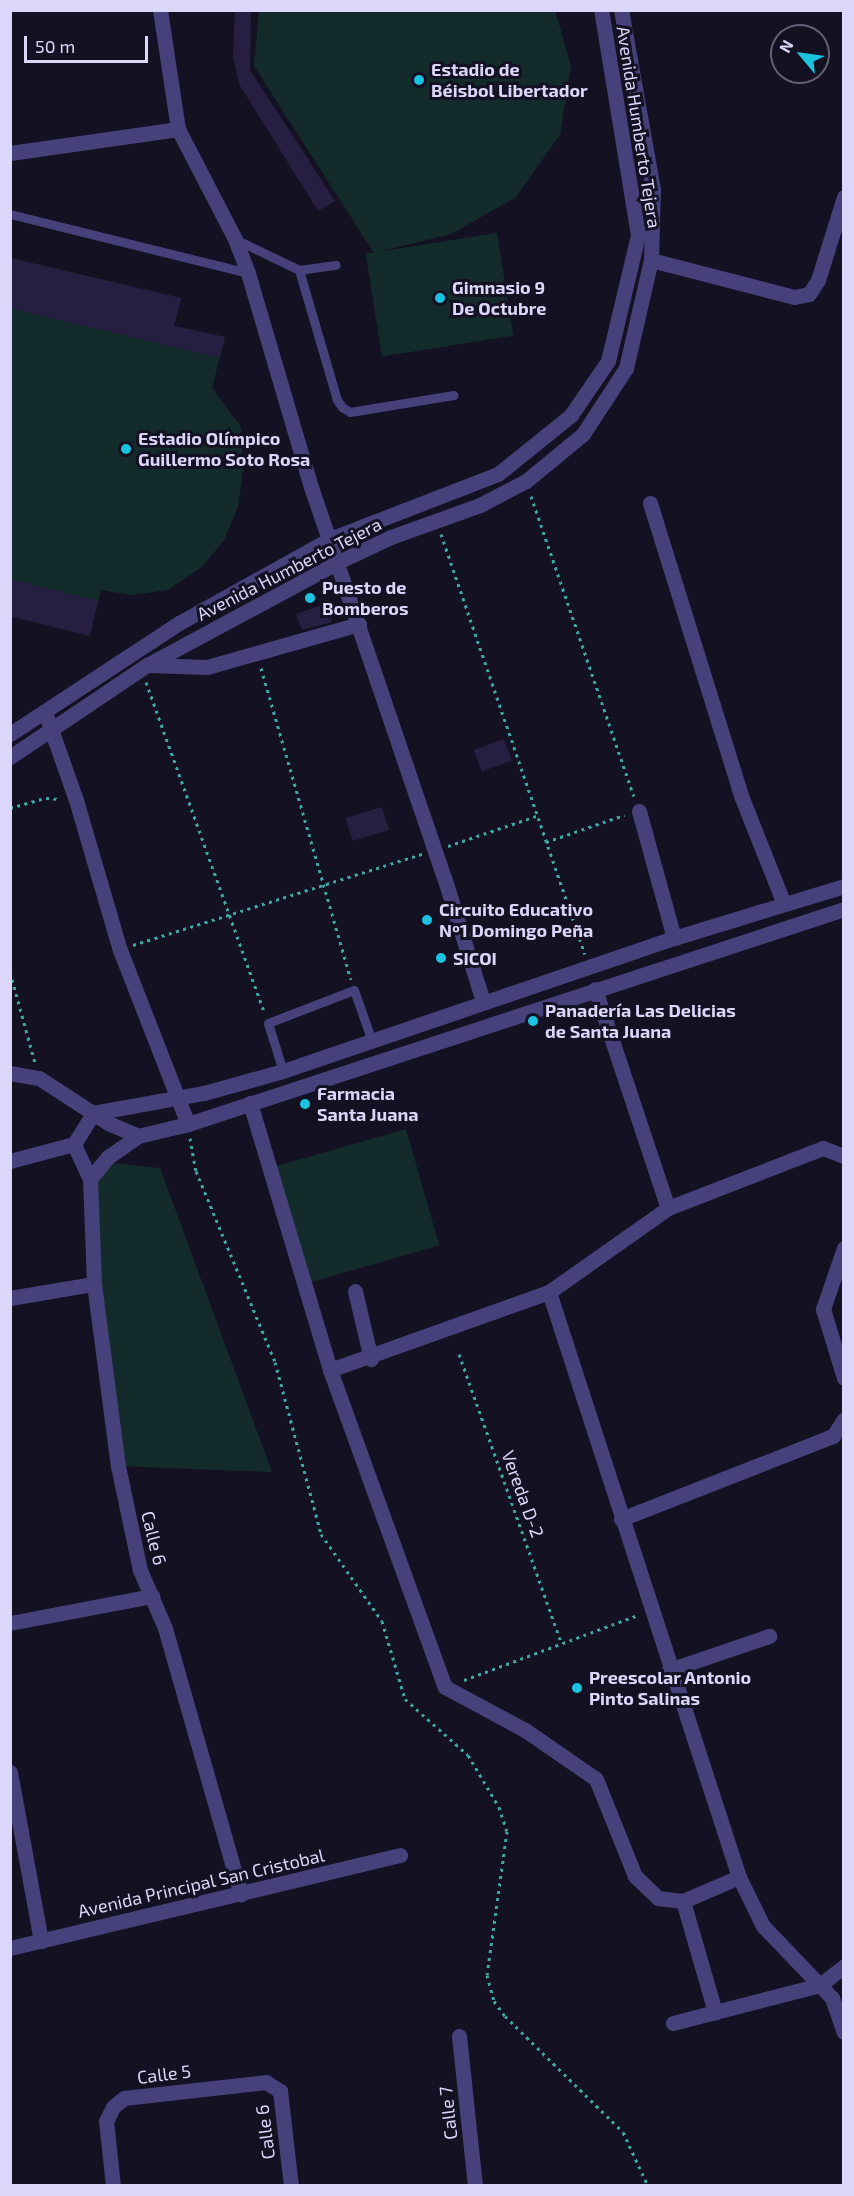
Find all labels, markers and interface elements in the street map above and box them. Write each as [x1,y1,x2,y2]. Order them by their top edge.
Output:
scale bar [27,24,152,62]
street label: Avenida Humberto Tejera [612,24,666,230]
north arrow [770,24,830,84]
text: 50 m [35,35,75,57]
text: N [774,36,797,56]
place label: Estadio de Béisbol Libertador [431,59,588,101]
marker: Estadio de Béisbol Libertador [412,73,426,87]
place label: Gimnasio 9 De Octubre [452,277,546,320]
marker: Gimnasio 9 De Octubre [433,291,447,305]
place label: Estadio Olímpico Guillermo Soto Rosa [138,428,310,470]
marker: Estadio Olímpico Guillermo Soto Rosa [119,442,133,456]
street label: Avenida Humberto Tejera [193,513,385,625]
place label: Puesto de Bomberos [322,577,409,620]
marker: Puesto de Bomberos [303,591,317,605]
place label: Circuito Educativo Nº1 Domingo Peña [439,899,593,942]
marker: Circuito Educativo Nº1 Domingo Peña [420,913,434,927]
place label: SICOI [453,947,497,969]
marker: SICOI [434,951,448,965]
place label: Panadería Las Delicias de Santa Juana [545,1000,736,1042]
marker: Panadería Las Delicias de Santa Juana [526,1014,540,1028]
place label: Farmacia Santa Juana [317,1083,419,1126]
marker: Farmacia Santa Juana [298,1097,312,1111]
street label: Vereda D-2 [497,1448,549,1540]
street label: Calle 6 [137,1509,171,1567]
place label: Preescolar Antonio Pinto Salinas [589,1667,752,1710]
marker: Preescolar Antonio Pinto Salinas [570,1681,584,1695]
street label: Avenida Principal San Cristobal [75,1844,327,1922]
street label: Calle 5 [136,2060,192,2088]
street label: Calle 7 [434,2085,462,2141]
street label: Calle 6 [251,2103,279,2161]

